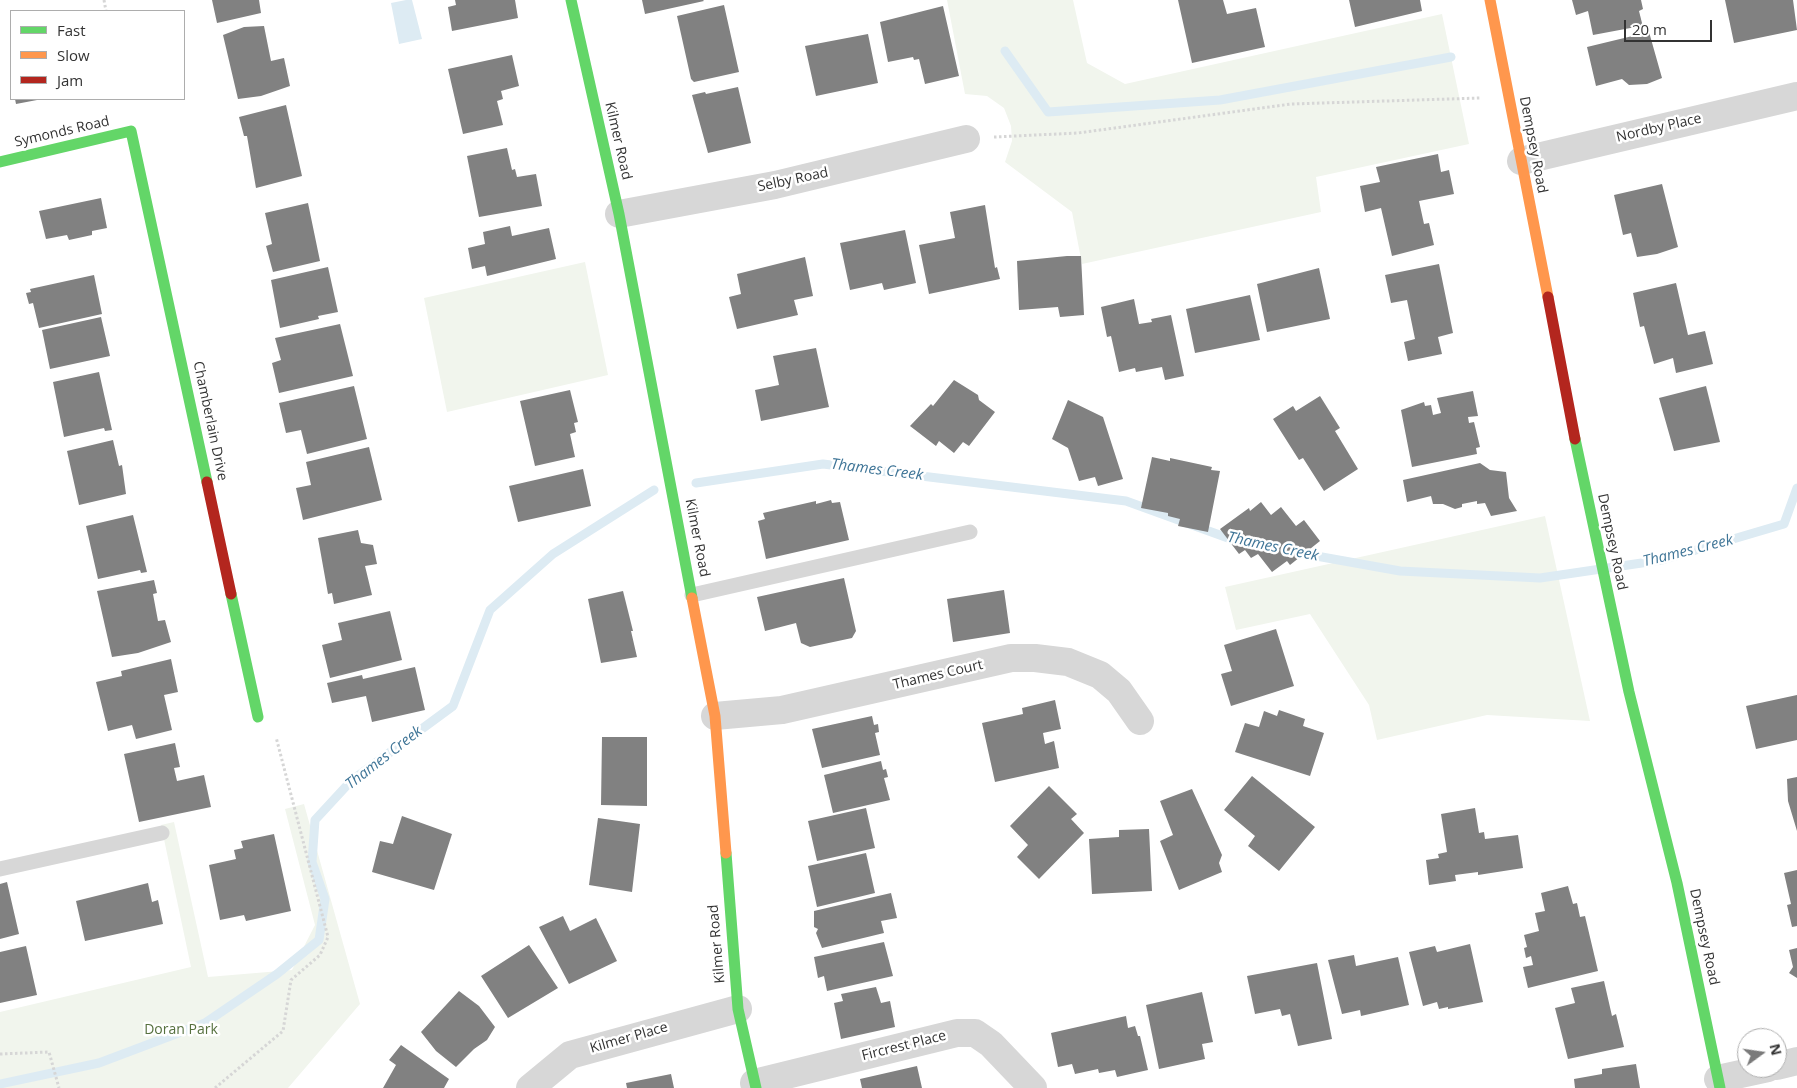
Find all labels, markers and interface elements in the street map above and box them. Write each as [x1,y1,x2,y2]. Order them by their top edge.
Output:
legend [10,10,185,100]
scale bar [1627,10,1714,42]
text: 20 m [1632,19,1667,39]
text: Fast [57,20,86,40]
text: Slow [57,45,90,65]
text: Jam [57,70,83,90]
street label: Dempsey Road [1515,95,1551,195]
street label: Kilmer Road [601,101,635,181]
street label: Nordby Place [1615,110,1703,146]
street label: Symonds Road [13,113,111,151]
street label: Selby Road [756,164,830,196]
street label: Chamberlain Drive [189,360,231,482]
water label: Thames Creek [830,455,924,485]
street label: Dempsey Road [1594,492,1630,592]
street label: Kilmer Road [681,498,713,578]
water label: Thames Creek [1226,529,1320,565]
water label: Thames Creek [1641,531,1735,571]
street label: Thames Court [891,656,985,694]
water label: Thames Creek [342,722,426,794]
street label: Dempsey Road [1686,887,1722,987]
street label: Kilmer Road [705,904,729,984]
street label: Kilmer Place [588,1019,670,1057]
park label: Doran Park [144,1022,218,1038]
street label: Fircrest Place [860,1027,948,1065]
north arrow [1737,1028,1787,1078]
text: N [1765,1042,1787,1057]

